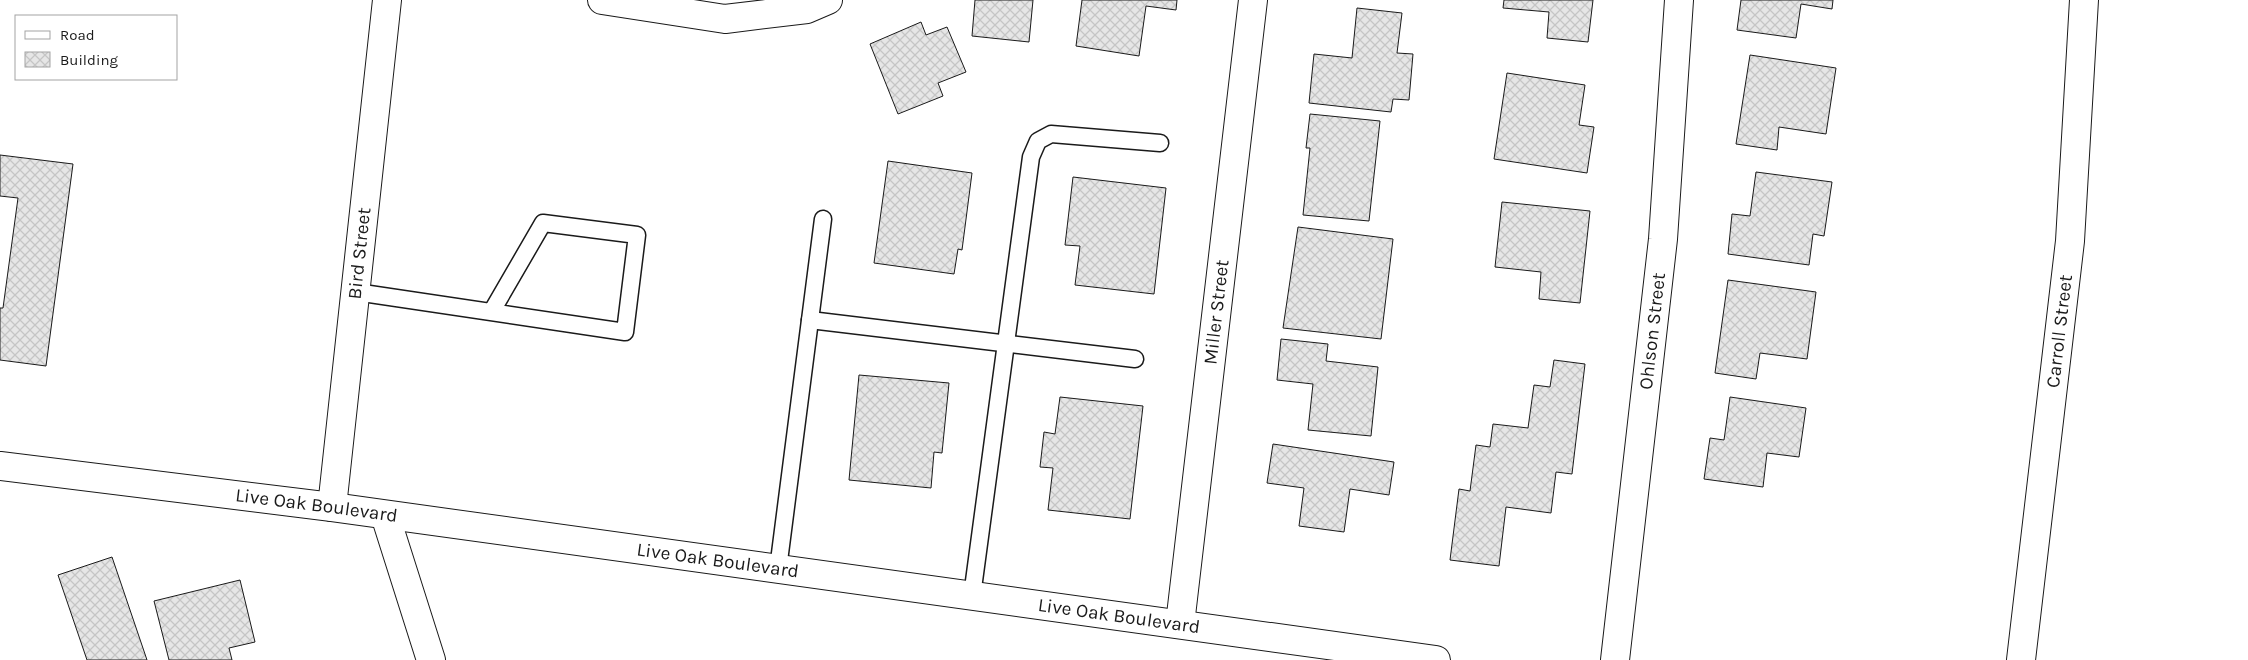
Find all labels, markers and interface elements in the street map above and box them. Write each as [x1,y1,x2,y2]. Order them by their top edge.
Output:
legend [15,15,178,80]
text: Road [60,26,95,44]
text: Building [60,51,118,69]
street label: Bird Street [344,206,375,301]
street label: Miller Street [1199,258,1234,366]
street label: Ohlson Street [1635,271,1670,391]
street label: Carroll Street [2042,274,2077,389]
street label: Live Oak Boulevard [234,484,399,527]
street label: Live Oak Boulevard [635,538,800,583]
street label: Live Oak Boulevard [1037,594,1201,638]

